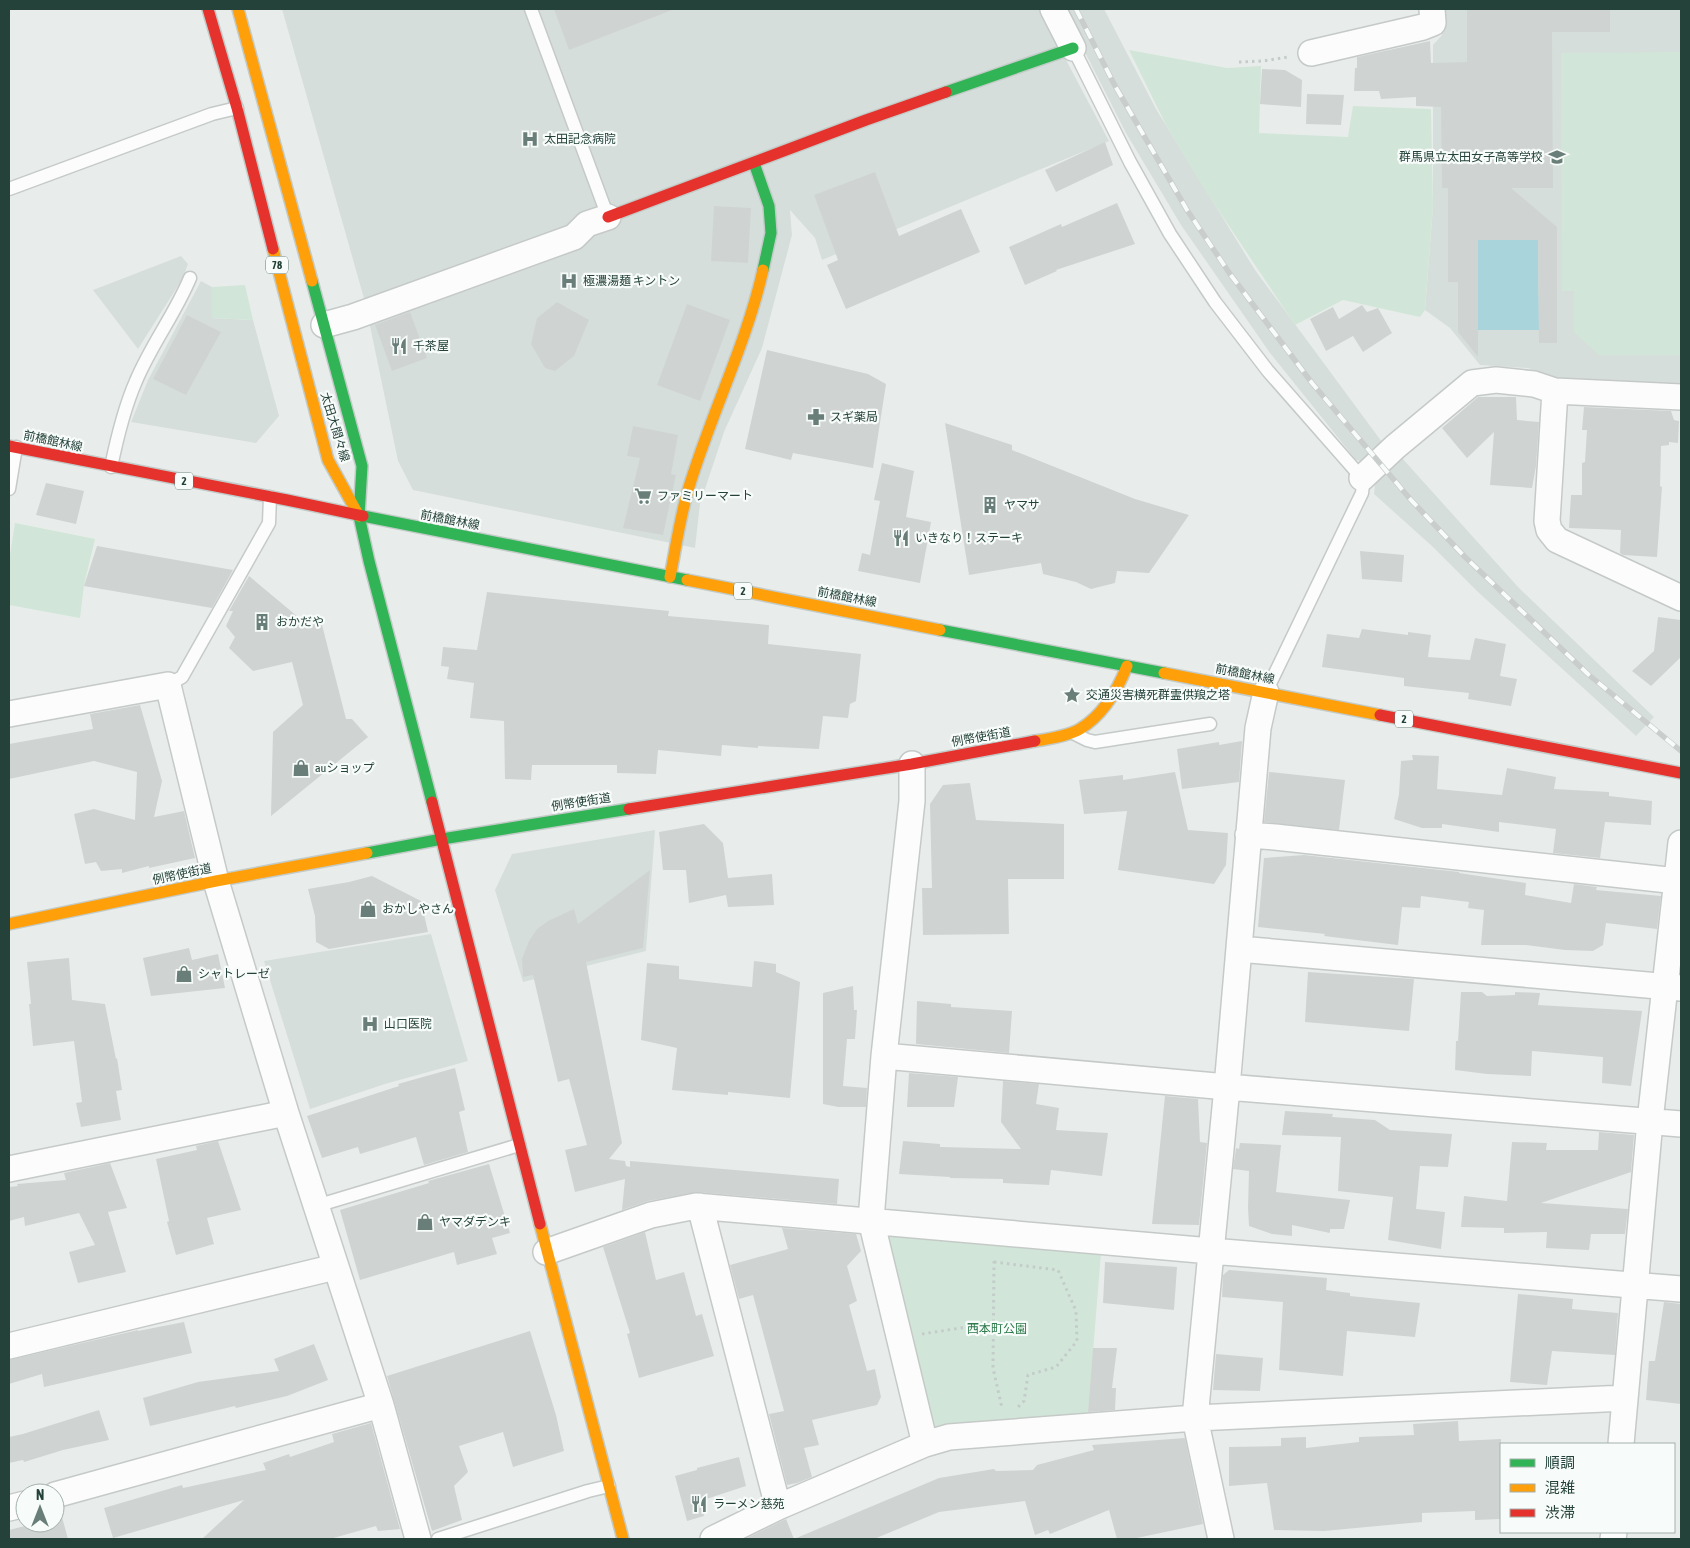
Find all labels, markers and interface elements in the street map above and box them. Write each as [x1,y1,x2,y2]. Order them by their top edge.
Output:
hospital icon: 太田記念病院 [520,129,540,149]
place label: 太田記念病院 [544,132,616,146]
school or university icon: 群馬県立太田女子高等学校 [1547,147,1567,167]
place label: 群馬県立太田女子高等学校 [1399,150,1543,164]
road number: 78 [266,256,288,274]
hospital icon: 極濃湯麺 キントン [559,271,579,291]
place label: 極濃湯麺 キントン [583,274,680,288]
restaurant icon: 千茶屋 [389,336,409,356]
place label: 千茶屋 [413,339,449,353]
street label: 太田大間々線 [318,391,352,463]
pharmacy icon: スギ薬局 [806,407,826,427]
place label: スギ薬局 [830,410,878,424]
street label: 前橋館林線 [22,428,84,454]
road number: 2 [175,472,193,490]
supermarket icon: ファミリーマート [633,486,653,506]
place label: ファミリーマート [657,489,753,503]
building icon: ヤマサ [980,495,1000,515]
place label: ヤマサ [1004,498,1040,512]
street label: 前橋館林線 [419,507,481,533]
restaurant icon: いきなり！ステーキ [891,528,911,548]
place label: いきなり！ステーキ [915,531,1023,545]
road number: 2 [734,582,752,600]
street label: 前橋館林線 [816,584,878,610]
building icon: おかだや [252,612,272,632]
place label: おかだや [276,615,324,629]
street label: 前橋館林線 [1214,661,1276,687]
place icon: 交通災害横死群霊供羪之塔 [1062,685,1082,705]
place label: 交通災害横死群霊供羪之塔 [1086,688,1230,702]
road number: 2 [1395,711,1413,728]
street label: 例幣使街道 [950,725,1012,749]
shop icon: auショップ [291,758,311,778]
place label: auショップ [315,761,374,775]
street label: 例幣使街道 [550,790,612,814]
street label: 例幣使街道 [151,861,213,887]
shop icon: おかしやさん [358,899,378,919]
place label: おかしやさん [382,902,454,916]
shop icon: シャトレーゼ [174,964,194,984]
place label: シャトレーゼ [198,967,270,981]
hospital icon: 山口医院 [360,1014,380,1034]
place label: 山口医院 [384,1017,432,1031]
shop icon: ヤマダデンキ [415,1212,435,1232]
place label: ヤマダデンキ [439,1215,511,1229]
park label: 西本町公園 [967,1322,1027,1336]
legend [1500,1443,1675,1533]
text: 順調 [1545,1454,1575,1471]
text: 混雑 [1545,1479,1575,1496]
north arrow [15,1483,65,1533]
text: N [36,1487,44,1503]
restaurant icon: ラーメン慈苑 [689,1494,709,1514]
place label: ラーメン慈苑 [713,1497,785,1511]
text: 渋滞 [1545,1504,1575,1521]

